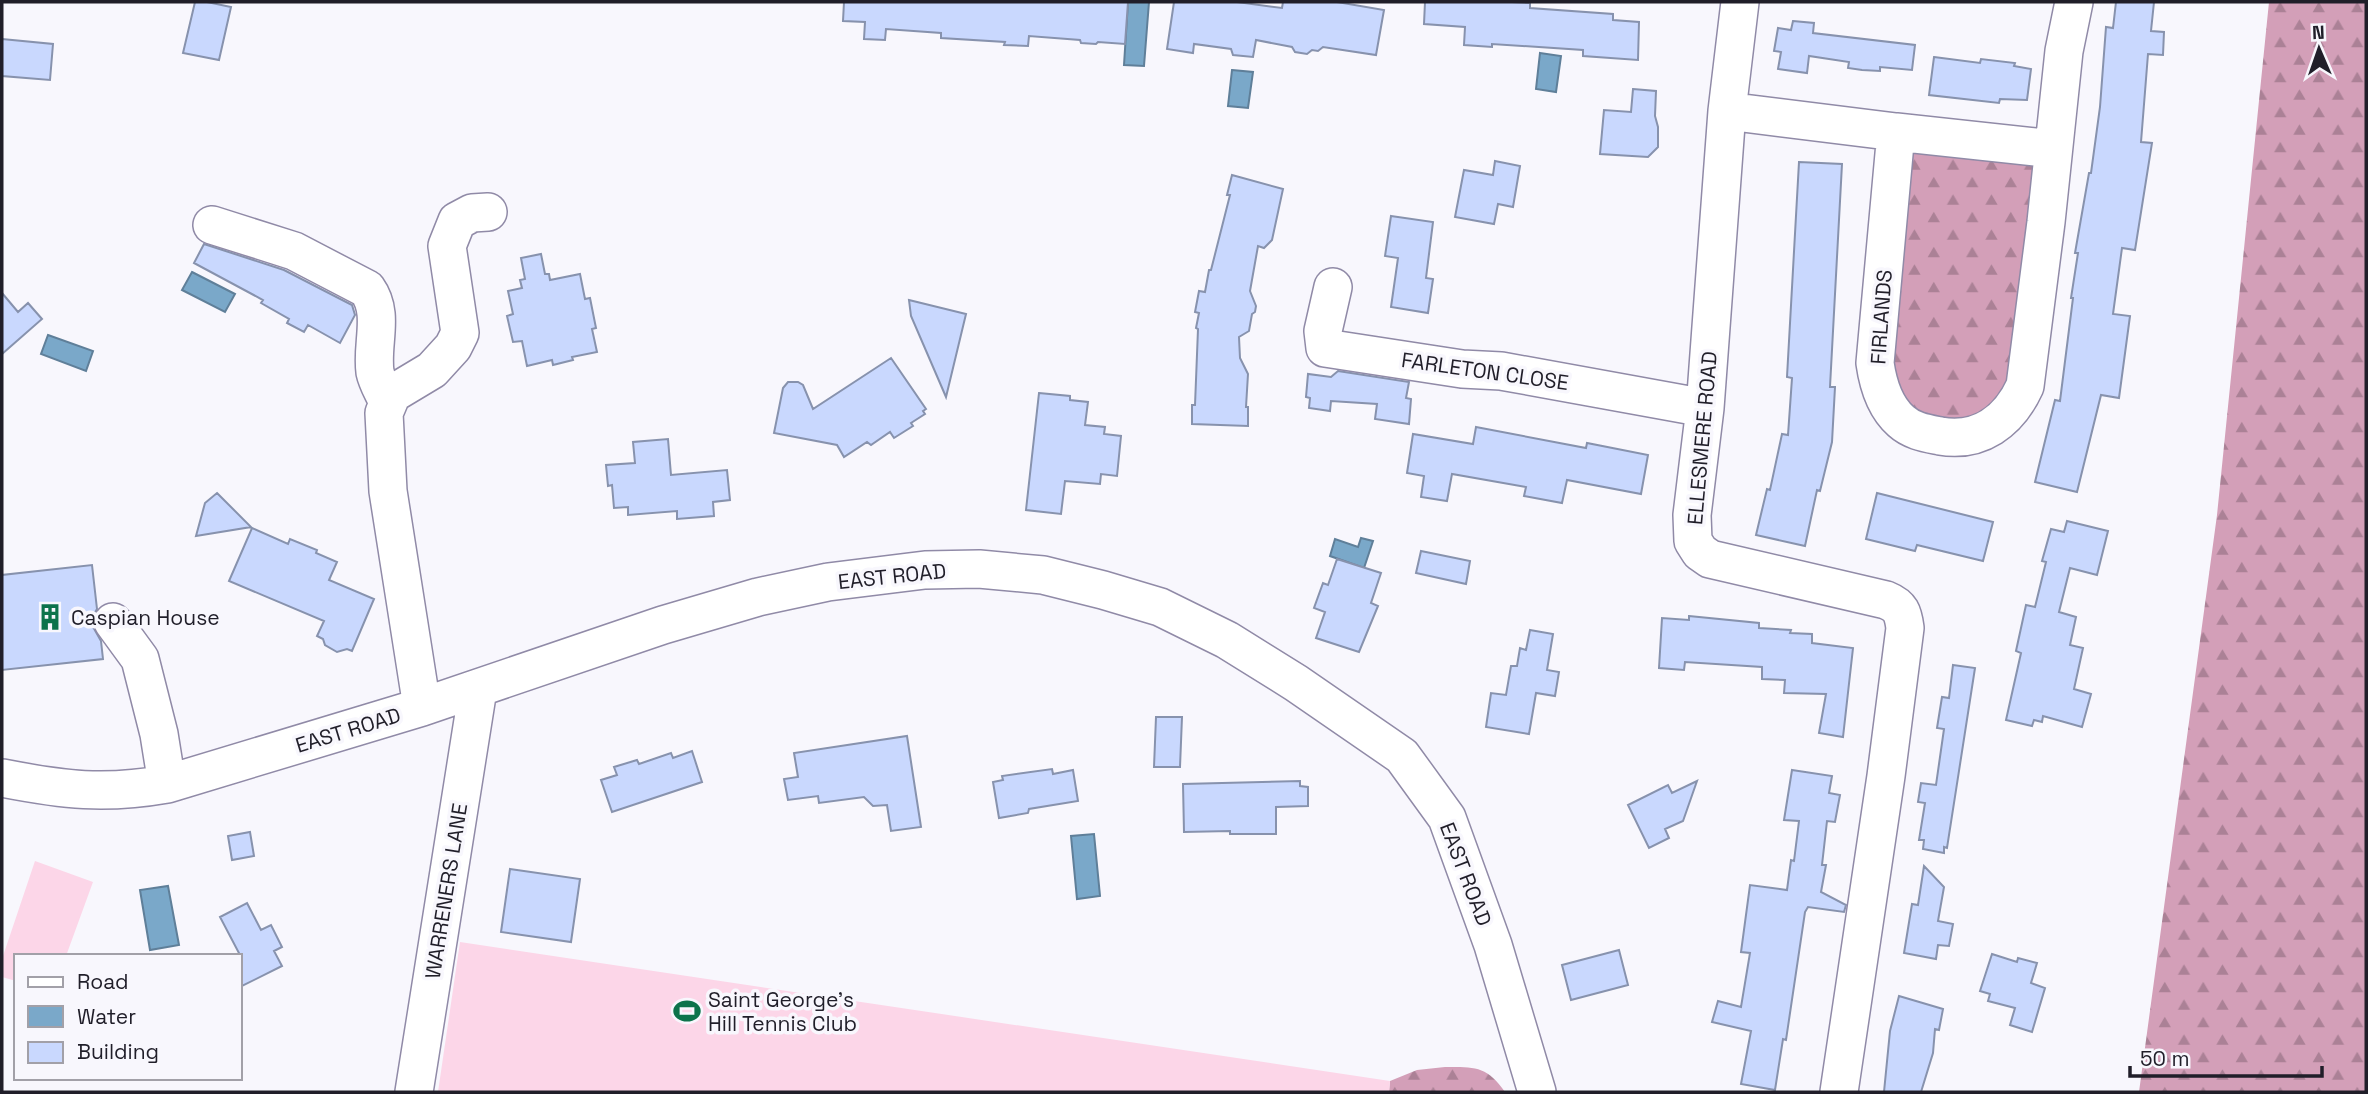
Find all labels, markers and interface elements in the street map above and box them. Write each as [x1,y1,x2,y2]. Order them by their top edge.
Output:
north arrow [2284,14,2354,84]
text: N [2312,20,2325,45]
street label: FIRLANDS [1864,269,1898,365]
street label: FARLETON CLOSE [1400,346,1570,396]
street label: ELLESMERE ROAD [1681,350,1723,526]
street label: EAST ROAD [837,557,947,595]
building icon: Caspian House [35,602,65,632]
place label: Caspian House [71,604,220,631]
street label: EAST ROAD [292,701,404,759]
street label: WARRENERS LANE [419,801,473,981]
street label: EAST ROAD [1434,818,1498,930]
legend [14,954,242,1080]
text: Road [77,968,129,995]
place label: Saint George's Hill Tennis Club [708,986,857,1037]
sports icon: Saint George's Hill Tennis Club [672,996,702,1026]
text: Water [77,1003,136,1030]
scale bar [2130,1034,2322,1078]
text: Building [77,1038,159,1065]
text: 50 m [2140,1045,2190,1072]

